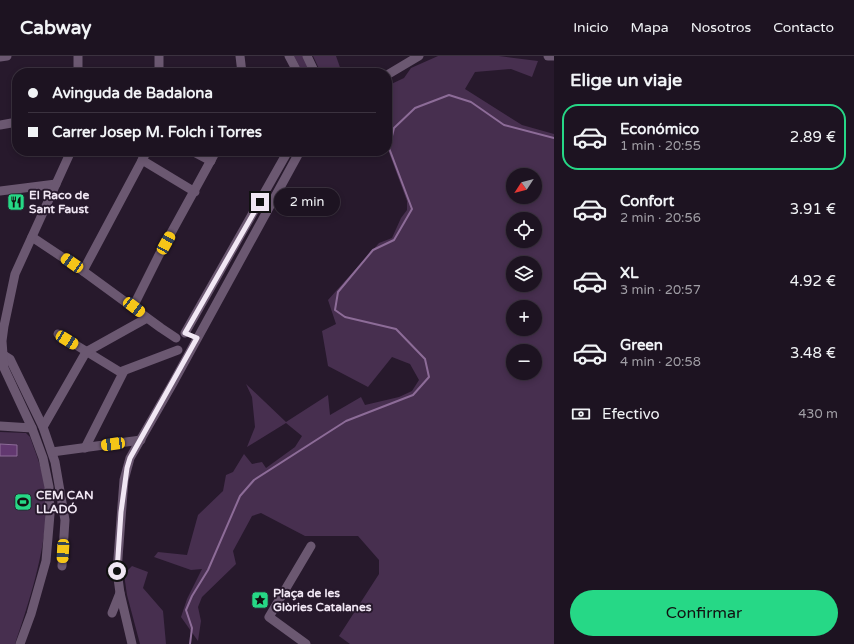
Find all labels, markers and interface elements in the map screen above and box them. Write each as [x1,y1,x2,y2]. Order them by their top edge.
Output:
text: Cabway [20,17,91,39]
text: Inicio [573,19,609,36]
text: Mapa [631,19,669,36]
text: Nosotros [691,19,751,36]
text: Contacto [773,19,834,36]
text: Elige un viaje [570,69,682,91]
text: Avinguda de Badalona [52,84,213,102]
icon: car [572,119,608,155]
text: Económico [620,120,699,138]
text: Carrer Josep M. Folch i Torres [52,123,262,141]
text: 2.89 € [790,128,836,146]
text: 1 min · 20:55 [620,138,701,154]
north arrow [506,168,542,204]
map controls [506,168,542,380]
place label: El Raco de Sant Faust [29,188,89,216]
callout: 2 min [274,188,340,216]
icon: car [572,191,608,227]
restaurant icon: El Raco de Sant Faust [6,192,26,212]
text: Confort [620,192,674,210]
route end [251,193,269,211]
text: 2 min [290,194,324,210]
text: 3.91 € [790,200,836,218]
text: 2 min · 20:56 [620,210,701,226]
button: locate [506,212,542,248]
car [155,230,177,256]
car [59,251,85,275]
button: layers [506,256,542,292]
icon: car [572,263,608,299]
text: XL [620,264,639,282]
text: 4.92 € [790,272,836,290]
text: 3 min · 20:57 [620,282,701,298]
car [121,295,147,319]
button: + [506,300,542,336]
car [54,329,80,351]
icon: car [572,335,608,371]
text: Green [620,336,663,354]
button: − [506,344,542,380]
text: 3.48 € [790,344,836,362]
text: 4 min · 20:58 [620,354,701,370]
icon: cash [570,403,592,425]
text: Efectivo [602,405,660,423]
text: 430 m [798,406,838,422]
car [100,436,126,452]
place label: CEM CAN LLADÓ [36,488,94,516]
sports icon: CEM CAN LLADÓ [13,492,33,512]
car [56,539,70,563]
route start [108,562,126,580]
place label: Plaça de les Glòries Catalanes [273,586,372,614]
place icon: Plaça de les Glòries Catalanes [250,590,270,610]
button: Confirmar [570,590,838,636]

